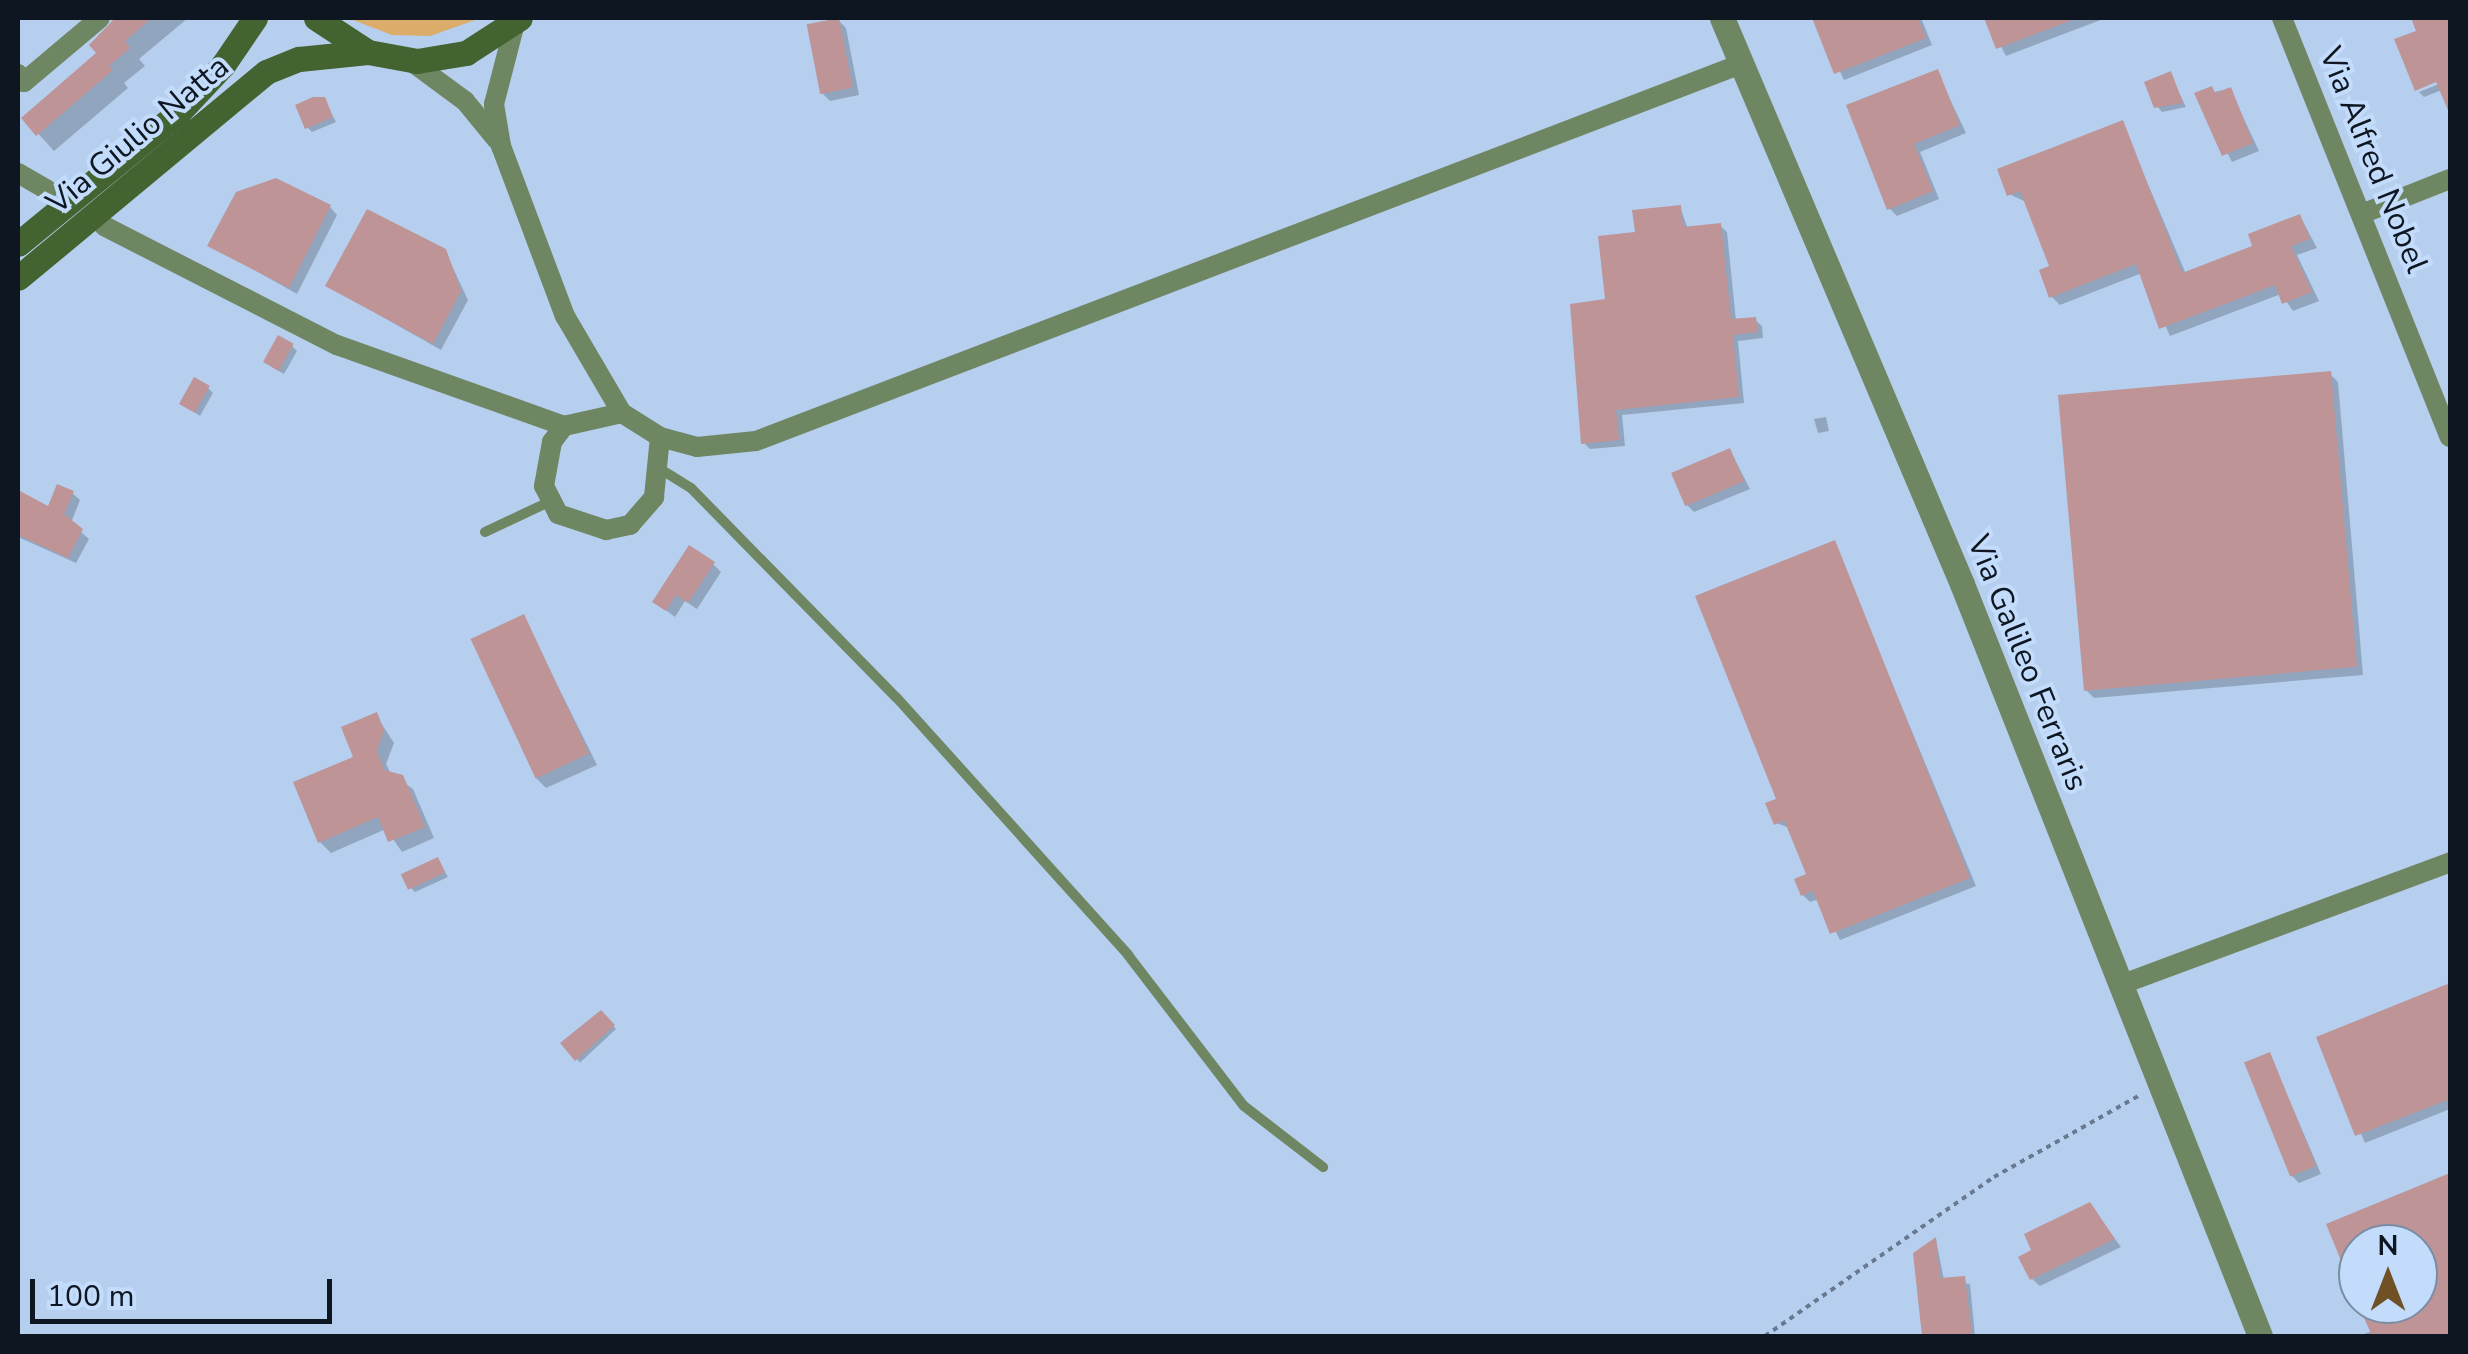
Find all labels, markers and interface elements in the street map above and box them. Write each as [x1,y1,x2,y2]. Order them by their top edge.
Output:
street label: Via Alfred Nobel [2310,42,2436,278]
street label: Via Giulio Natta [39,48,237,222]
street label: Via Galileo Ferraris [1958,530,2096,796]
north arrow [2338,1224,2438,1324]
text: N [2378,1227,2398,1265]
scale bar [35,1259,338,1321]
text: 100 m [47,1276,134,1317]

